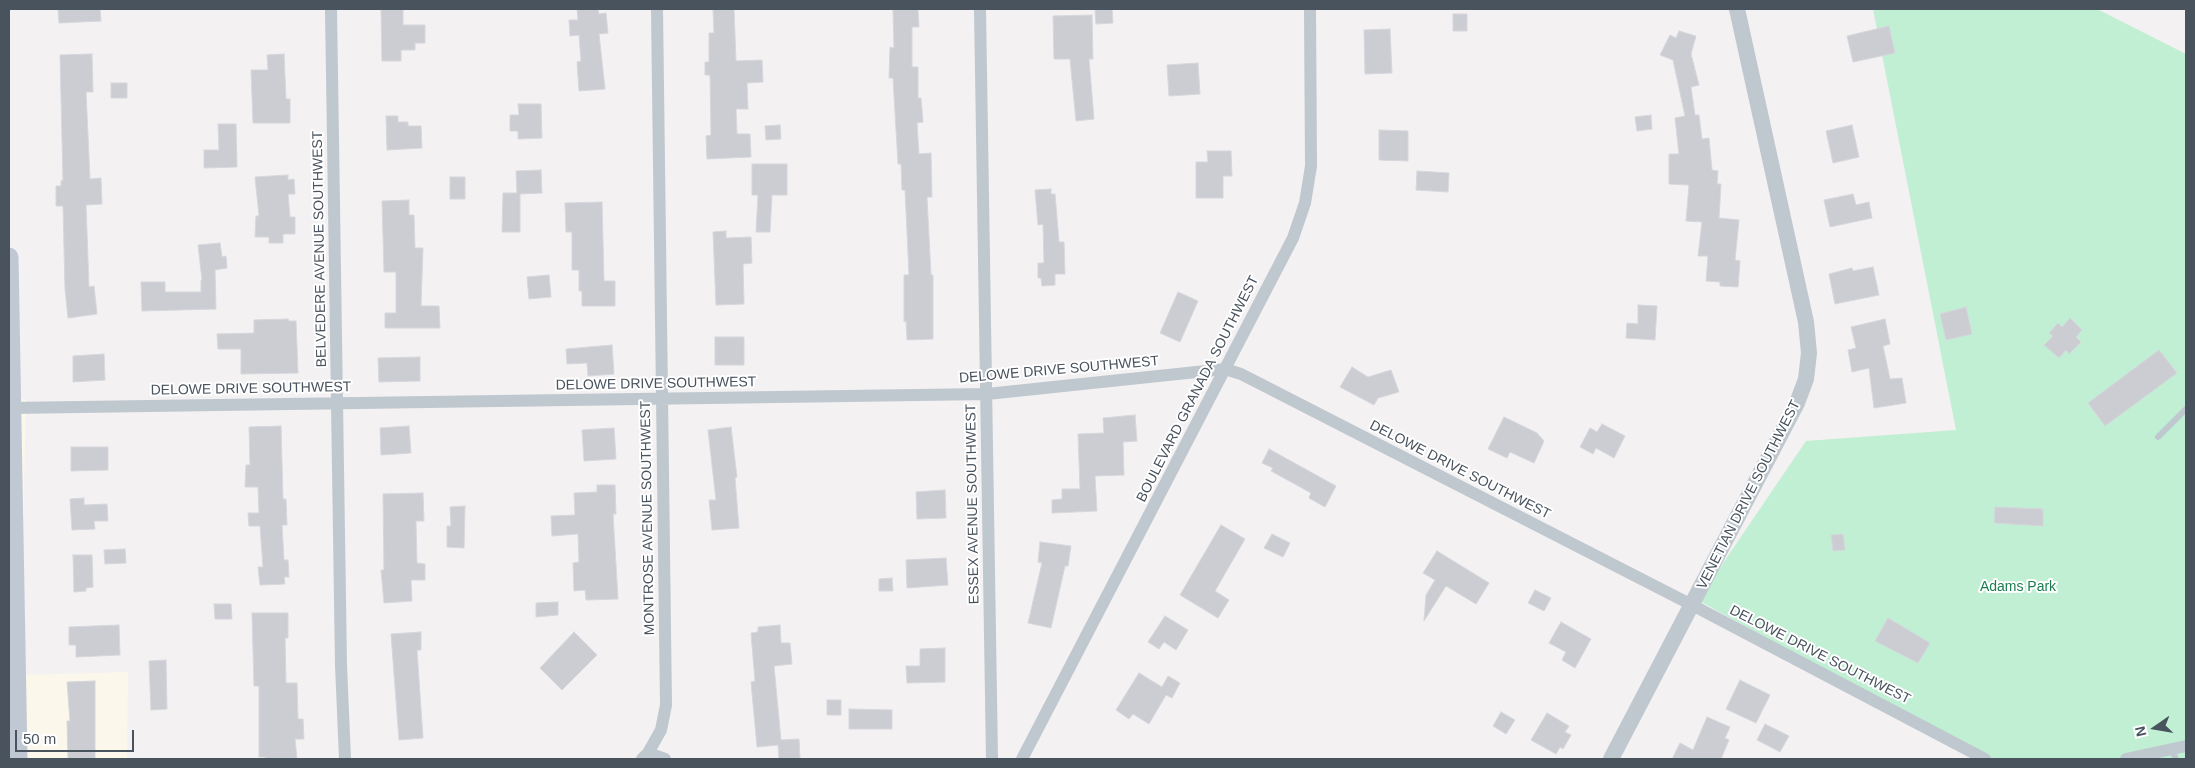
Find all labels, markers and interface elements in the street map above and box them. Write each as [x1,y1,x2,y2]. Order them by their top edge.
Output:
street label: BELVEDERE AVENUE SOUTHWEST [310,130,330,368]
street label: BOULEVARD GRANADA SOUTHWEST [1133,273,1263,505]
street label: DELOWE DRIVE SOUTHWEST [958,353,1160,387]
street label: DELOWE DRIVE SOUTHWEST [556,374,756,394]
street label: DELOWE DRIVE SOUTHWEST [151,379,351,399]
street label: VENETIAN DRIVE SOUTHWEST [1694,398,1804,592]
street label: MONTROSE AVENUE SOUTHWEST [638,401,658,635]
street label: ESSEX AVENUE SOUTHWEST [963,404,983,604]
street label: DELOWE DRIVE SOUTHWEST [1367,417,1553,523]
park label: Adams Park [1980,579,2056,595]
street label: DELOWE DRIVE SOUTHWEST [1727,602,1913,708]
north arrow [2130,703,2180,753]
scale bar [18,720,136,752]
text: N [2131,725,2149,738]
text: 50 m [23,730,56,747]

